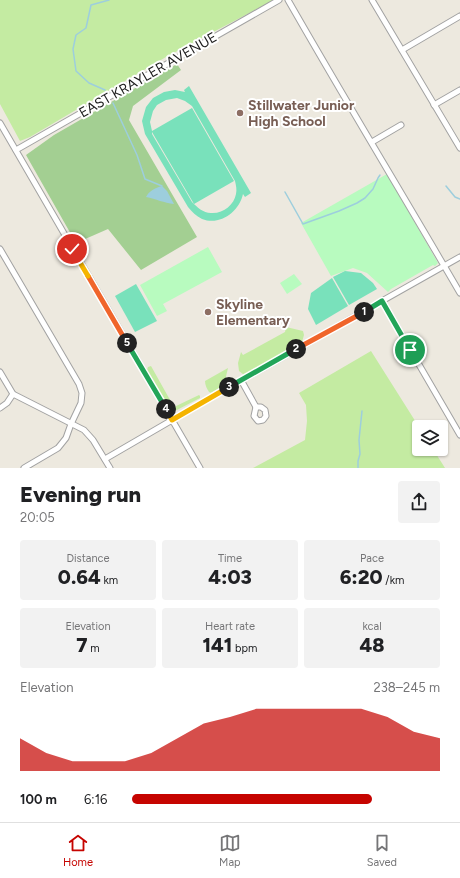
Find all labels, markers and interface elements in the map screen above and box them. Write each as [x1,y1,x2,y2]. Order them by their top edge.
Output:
street label: EAST KRAYLER AVENUE [76,29,220,121]
place label: Stillwater Junior High School [248,97,355,130]
marker: Stillwater Junior High School [235,108,245,118]
pin [55,232,89,266]
icon: check [61,238,83,260]
place label: Skyline Elementary [216,296,291,329]
pin: 1 [354,302,374,322]
text: 1 [362,305,366,318]
marker: Skyline Elementary [203,307,213,317]
pin: 5 [117,333,137,353]
pin [393,333,427,367]
text: 5 [124,336,130,349]
pin: 2 [286,339,306,359]
icon: arrive [399,339,421,361]
text: 2 [293,342,299,355]
pin: 3 [219,377,239,397]
text: 3 [226,380,232,393]
pin: 4 [156,399,176,419]
text: 4 [163,402,169,415]
map controls [412,420,448,456]
button: layers [412,420,448,456]
text: Evening run [20,481,141,508]
button: share [398,481,440,523]
text: 20:05 [20,510,55,525]
text: Distance [66,552,110,565]
text: Time [218,552,242,565]
text: Pace [360,552,384,565]
text: 0.64 [58,565,101,589]
text: 4:03 [208,565,252,589]
text: 6:20 [340,565,383,589]
text: km [101,574,118,587]
text: /km [383,574,404,587]
text: Elevation [65,620,111,633]
text: Heart rate [205,620,255,633]
text: kcal [362,620,382,633]
text: 7 [76,633,88,657]
text: 141 [203,633,232,657]
text: 48 [360,633,385,657]
text: m [88,642,100,655]
text: bpm [232,642,257,655]
text: Elevation [20,680,73,695]
text: 238–245 m [373,680,440,695]
text: 100 m [20,792,57,807]
text: 6:16 [84,792,107,807]
tab: Home [63,832,93,869]
tab: Map [219,832,241,869]
tab: Saved [367,832,397,869]

